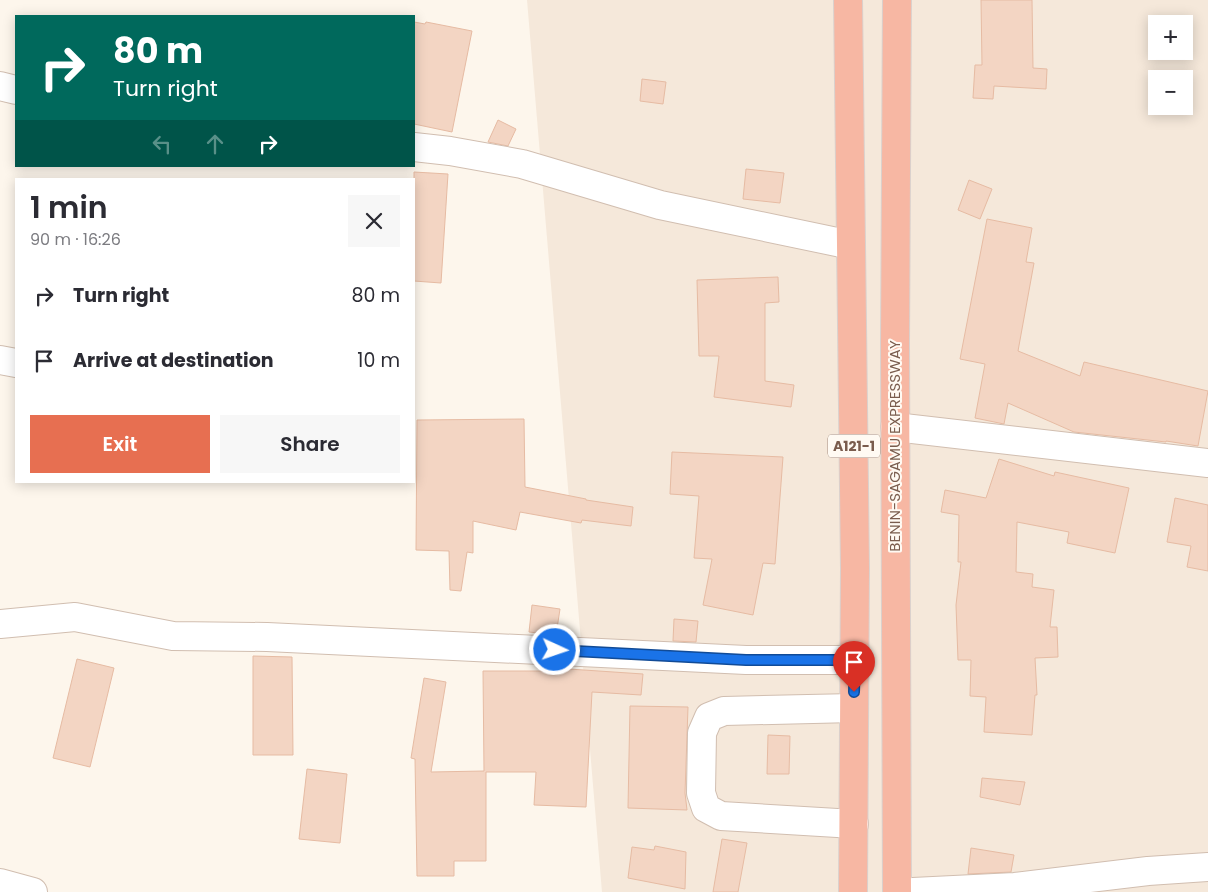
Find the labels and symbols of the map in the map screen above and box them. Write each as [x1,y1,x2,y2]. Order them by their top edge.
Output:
street label: BENIN-SAGAMU EXPRESSWAY [884,340,905,552]
road number: A121-1 [828,434,880,458]
position arrow [528,623,580,675]
pin [833,641,875,692]

